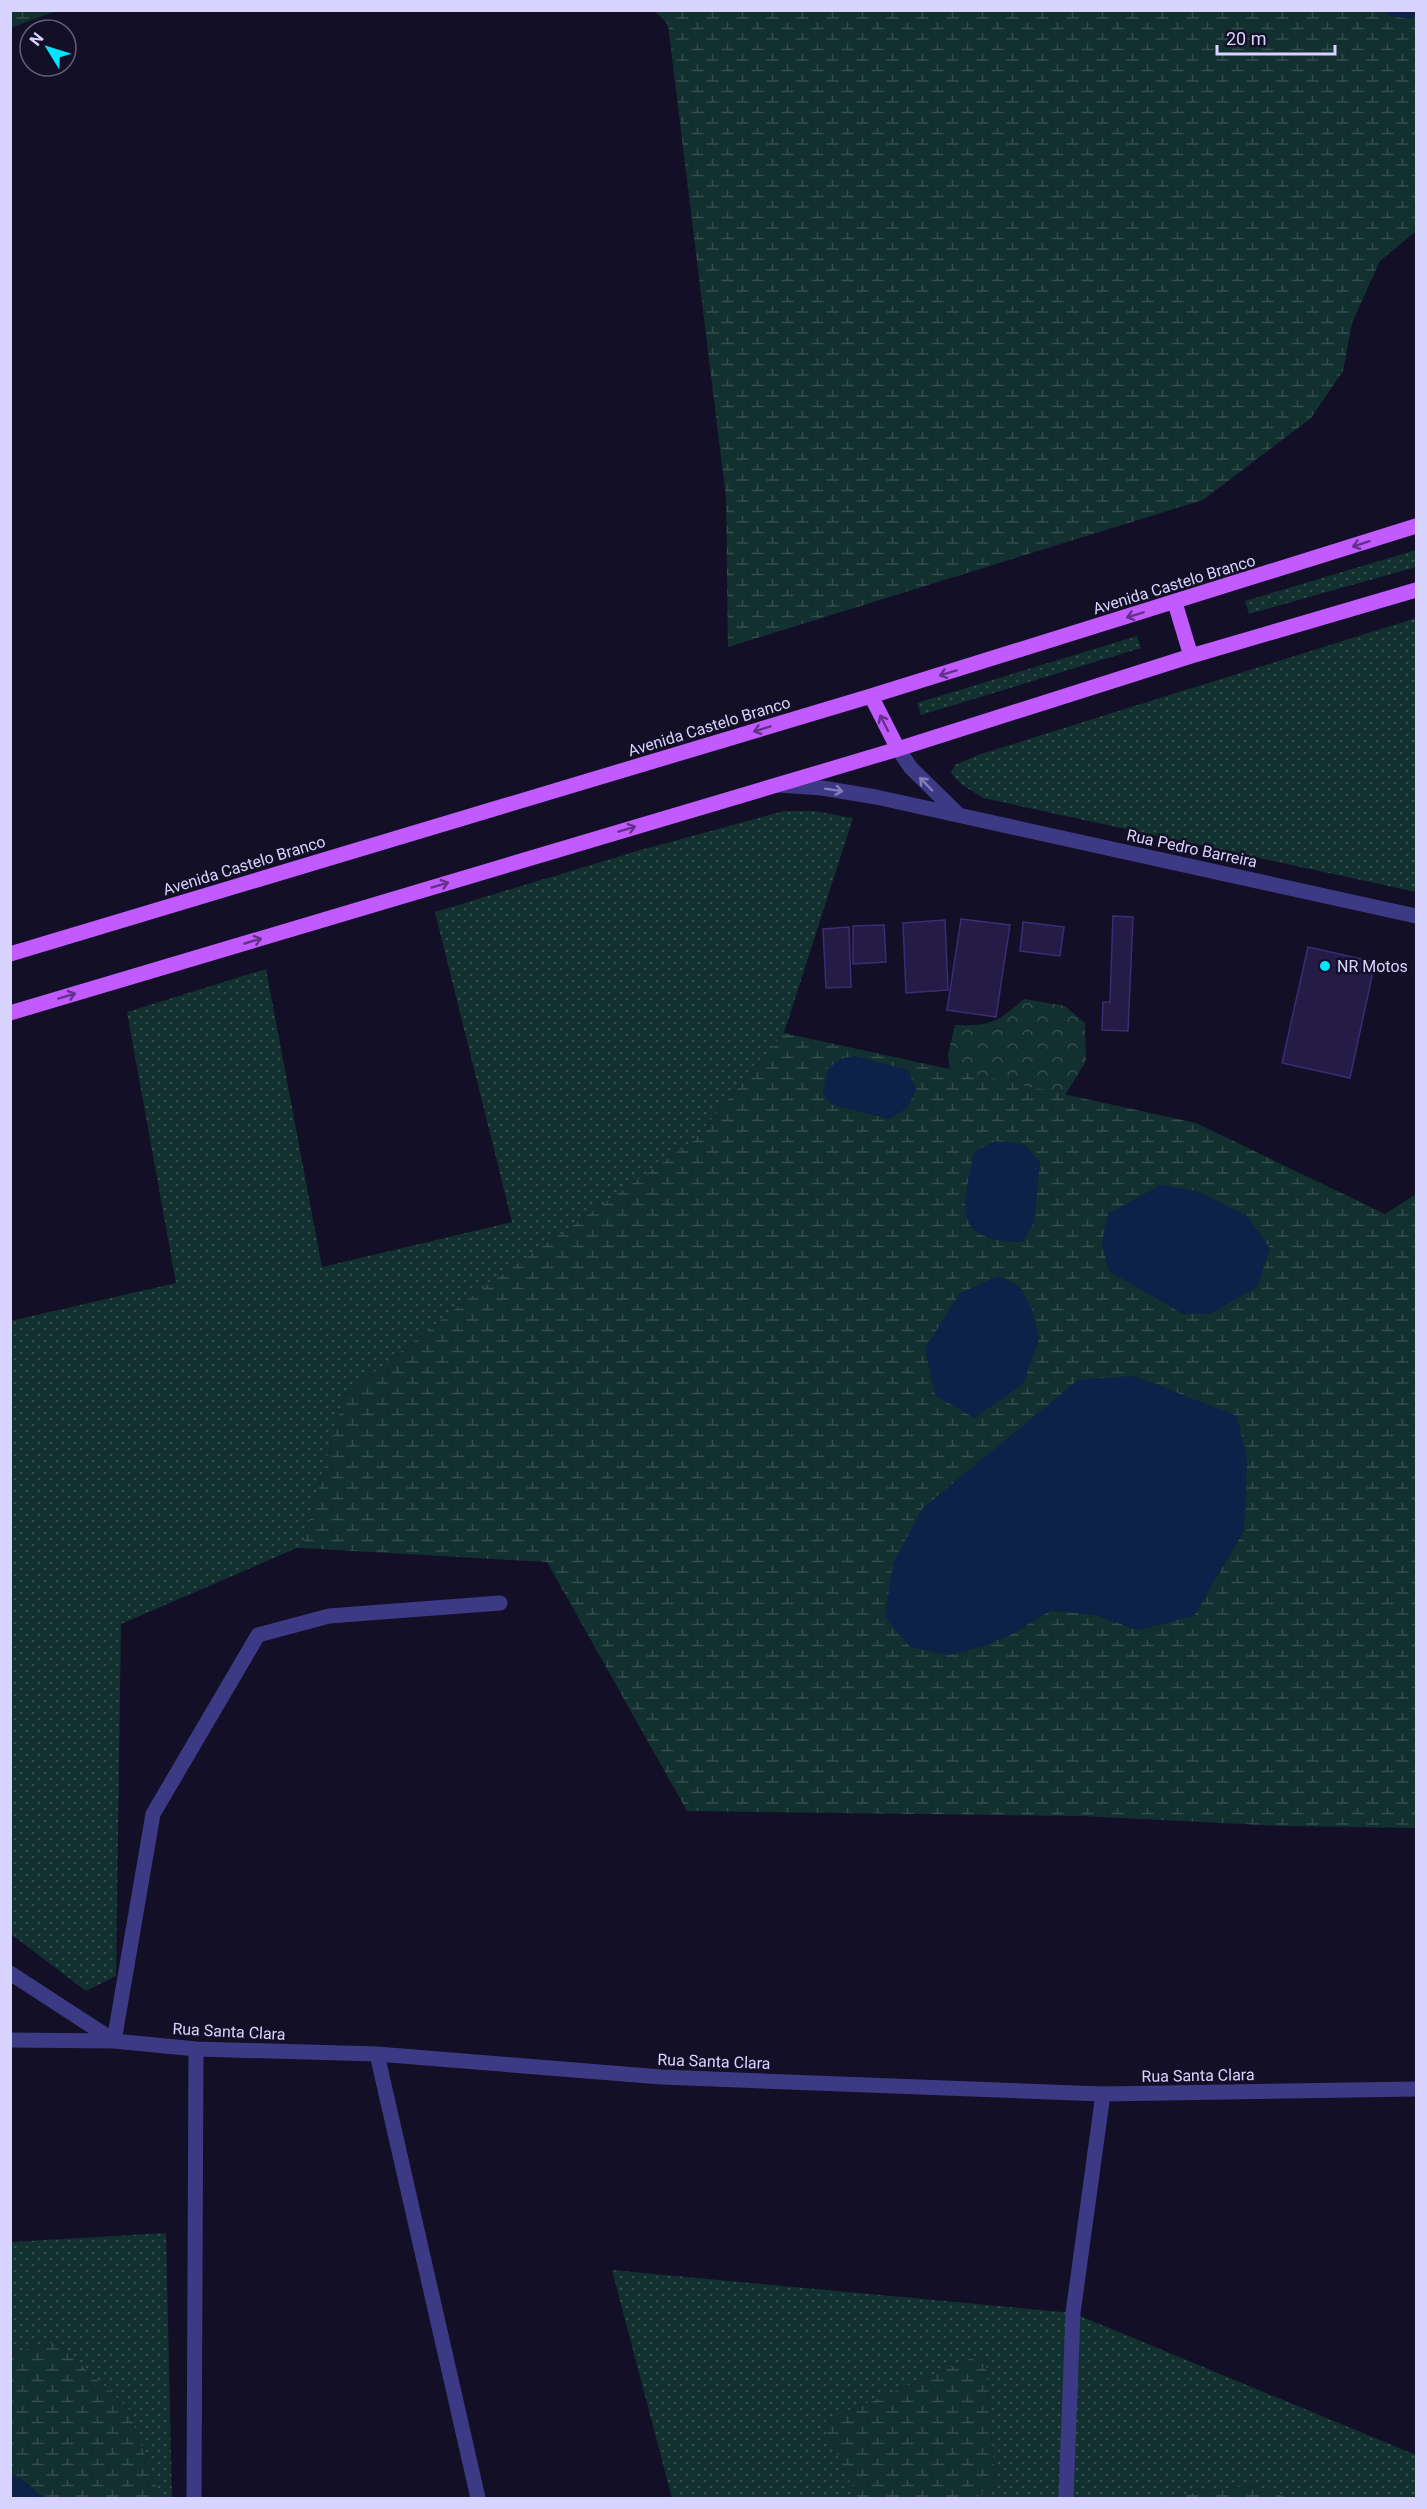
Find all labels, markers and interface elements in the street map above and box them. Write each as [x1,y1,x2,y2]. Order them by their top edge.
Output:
north arrow [18,18,78,78]
scale bar [1217,18,1336,56]
text: 20 m [1226,28,1266,49]
text: N [26,29,48,49]
one-way arrow [1352,539,1371,550]
street label: Avenida Castelo Branco [1091,551,1258,618]
one-way arrow [1126,611,1145,622]
one-way arrow [939,668,958,679]
street label: Avenida Castelo Branco [626,693,793,760]
one-way arrow [878,714,890,732]
one-way arrow [753,724,772,735]
one-way arrow [919,776,933,791]
one-way arrow [824,785,843,796]
one-way arrow [617,823,636,834]
street label: Rua Pedro Barreira [1125,825,1259,872]
street label: Avenida Castelo Branco [161,832,328,899]
one-way arrow [430,879,449,890]
one-way arrow [244,935,263,946]
place label: NR Motos [1337,957,1408,976]
marker: NR Motos [1318,959,1332,973]
one-way arrow [57,990,76,1001]
street label: Rua Santa Clara [172,2019,286,2044]
street label: Rua Santa Clara [657,2050,771,2073]
street label: Rua Santa Clara [1141,2065,1255,2086]

